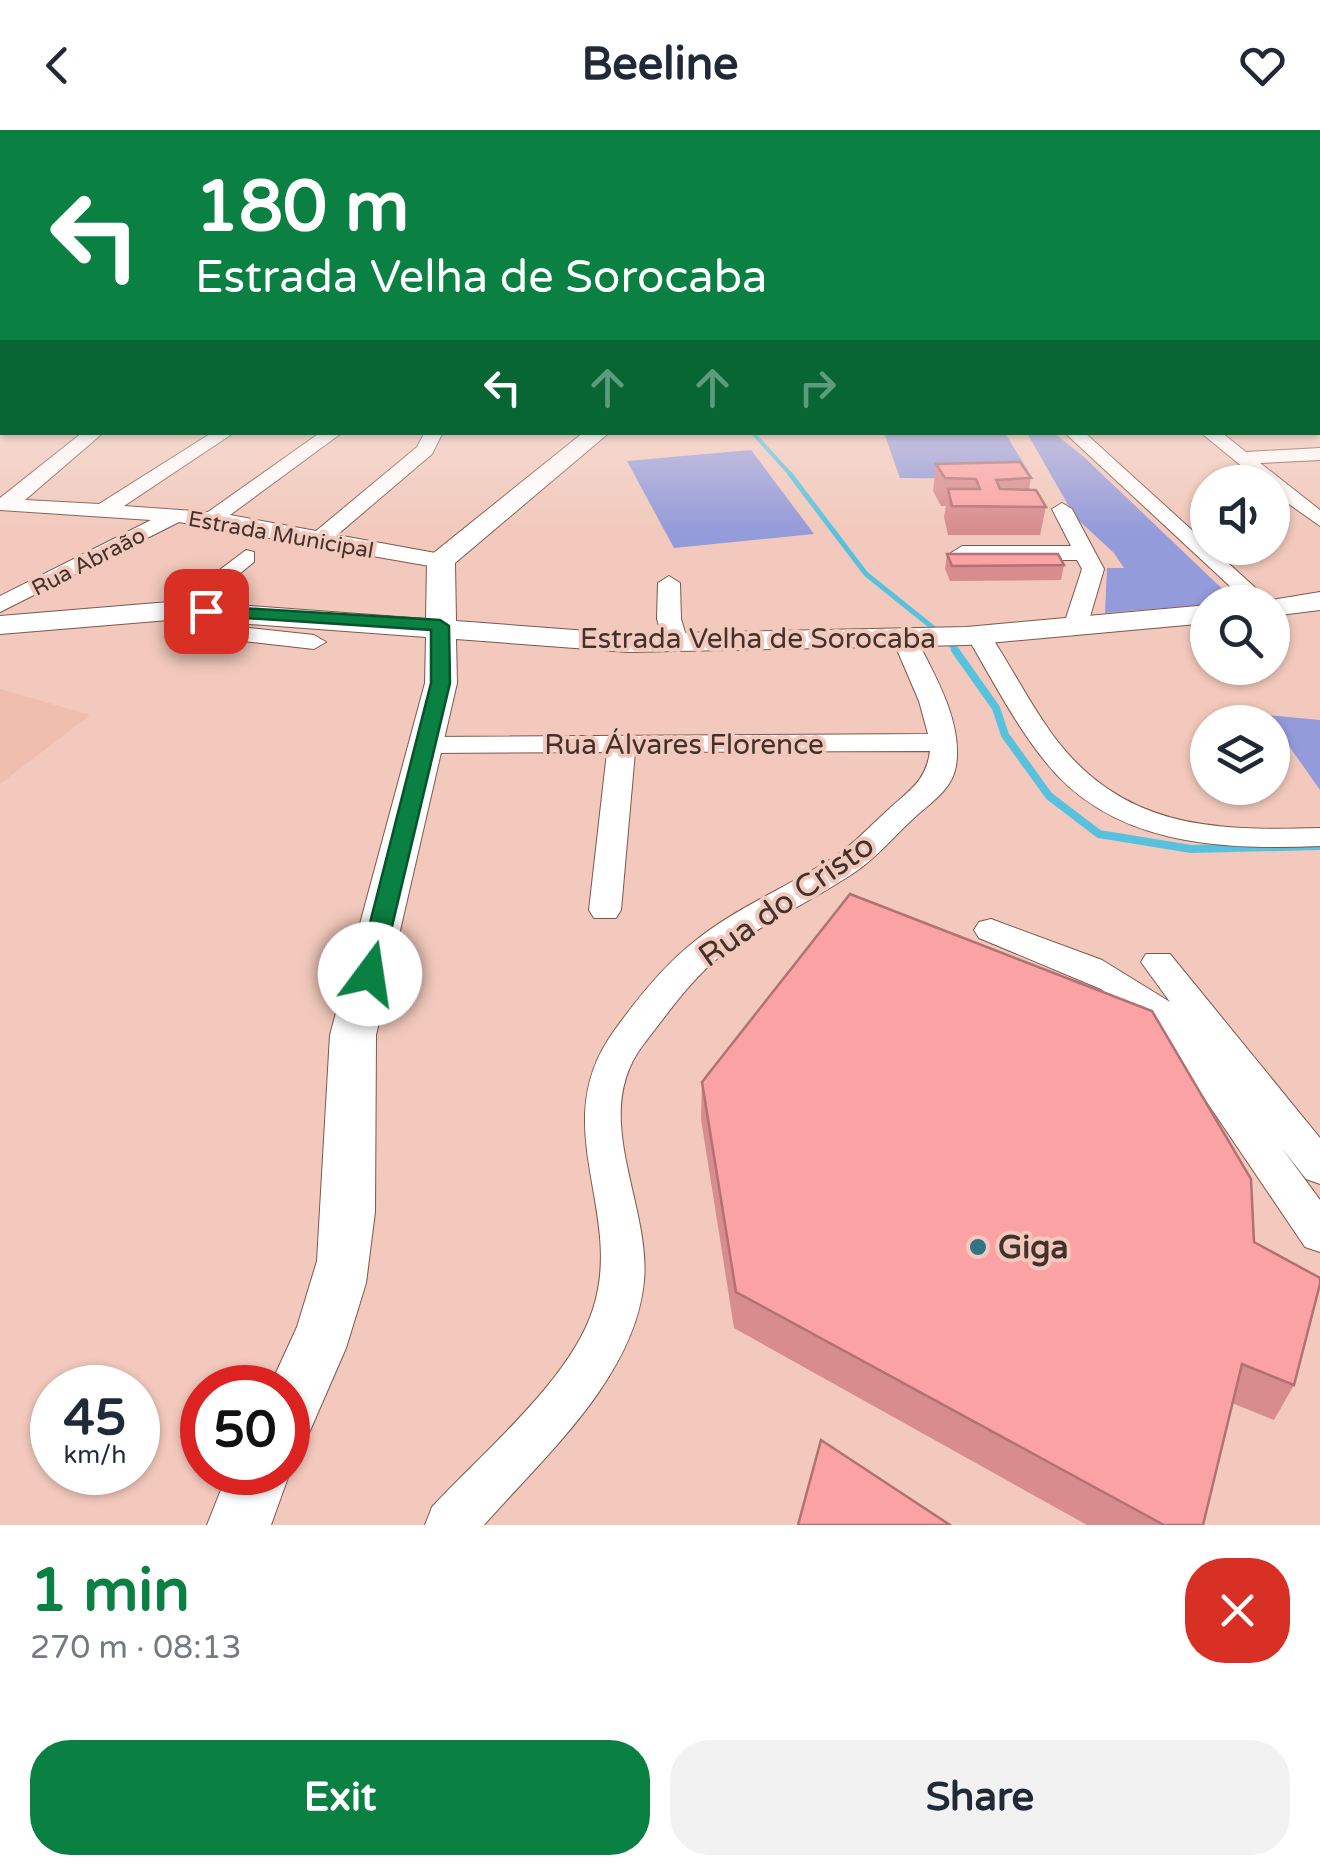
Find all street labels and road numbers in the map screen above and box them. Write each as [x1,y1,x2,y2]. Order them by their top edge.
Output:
street label: Estrada Municipal [186,506,376,564]
street label: Rua Abraão [27,522,150,602]
street label: Estrada Velha de Sorocaba [580,622,936,656]
street label: Rua Álvares Florence [544,728,824,762]
street label: Rua do Cristo [692,826,882,975]

